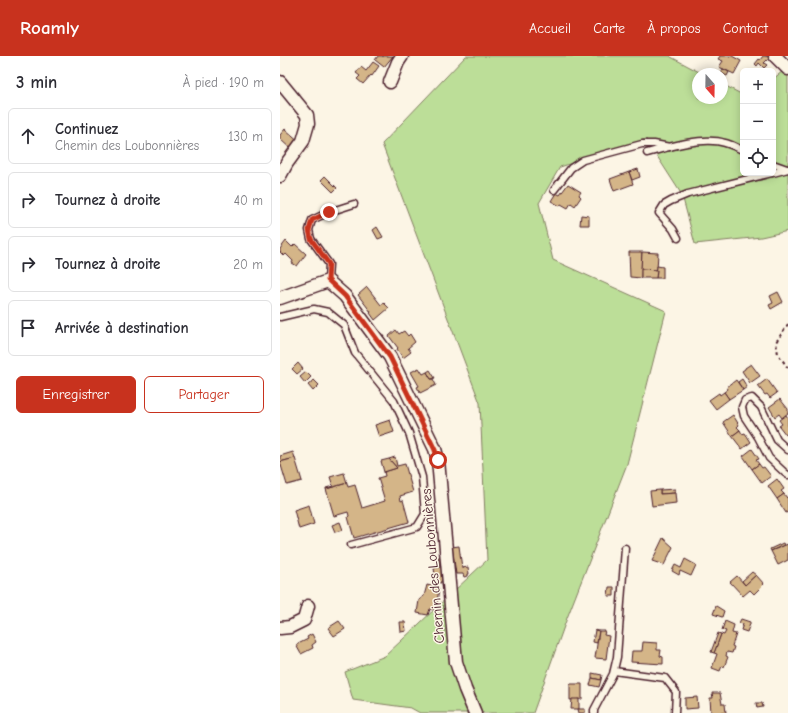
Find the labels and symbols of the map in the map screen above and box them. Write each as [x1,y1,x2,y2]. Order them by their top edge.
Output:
north arrow [692,68,728,104]
route end [320,203,338,221]
route start [429,451,447,469]
street label: Chemin des Loubonnières [418,488,448,644]

